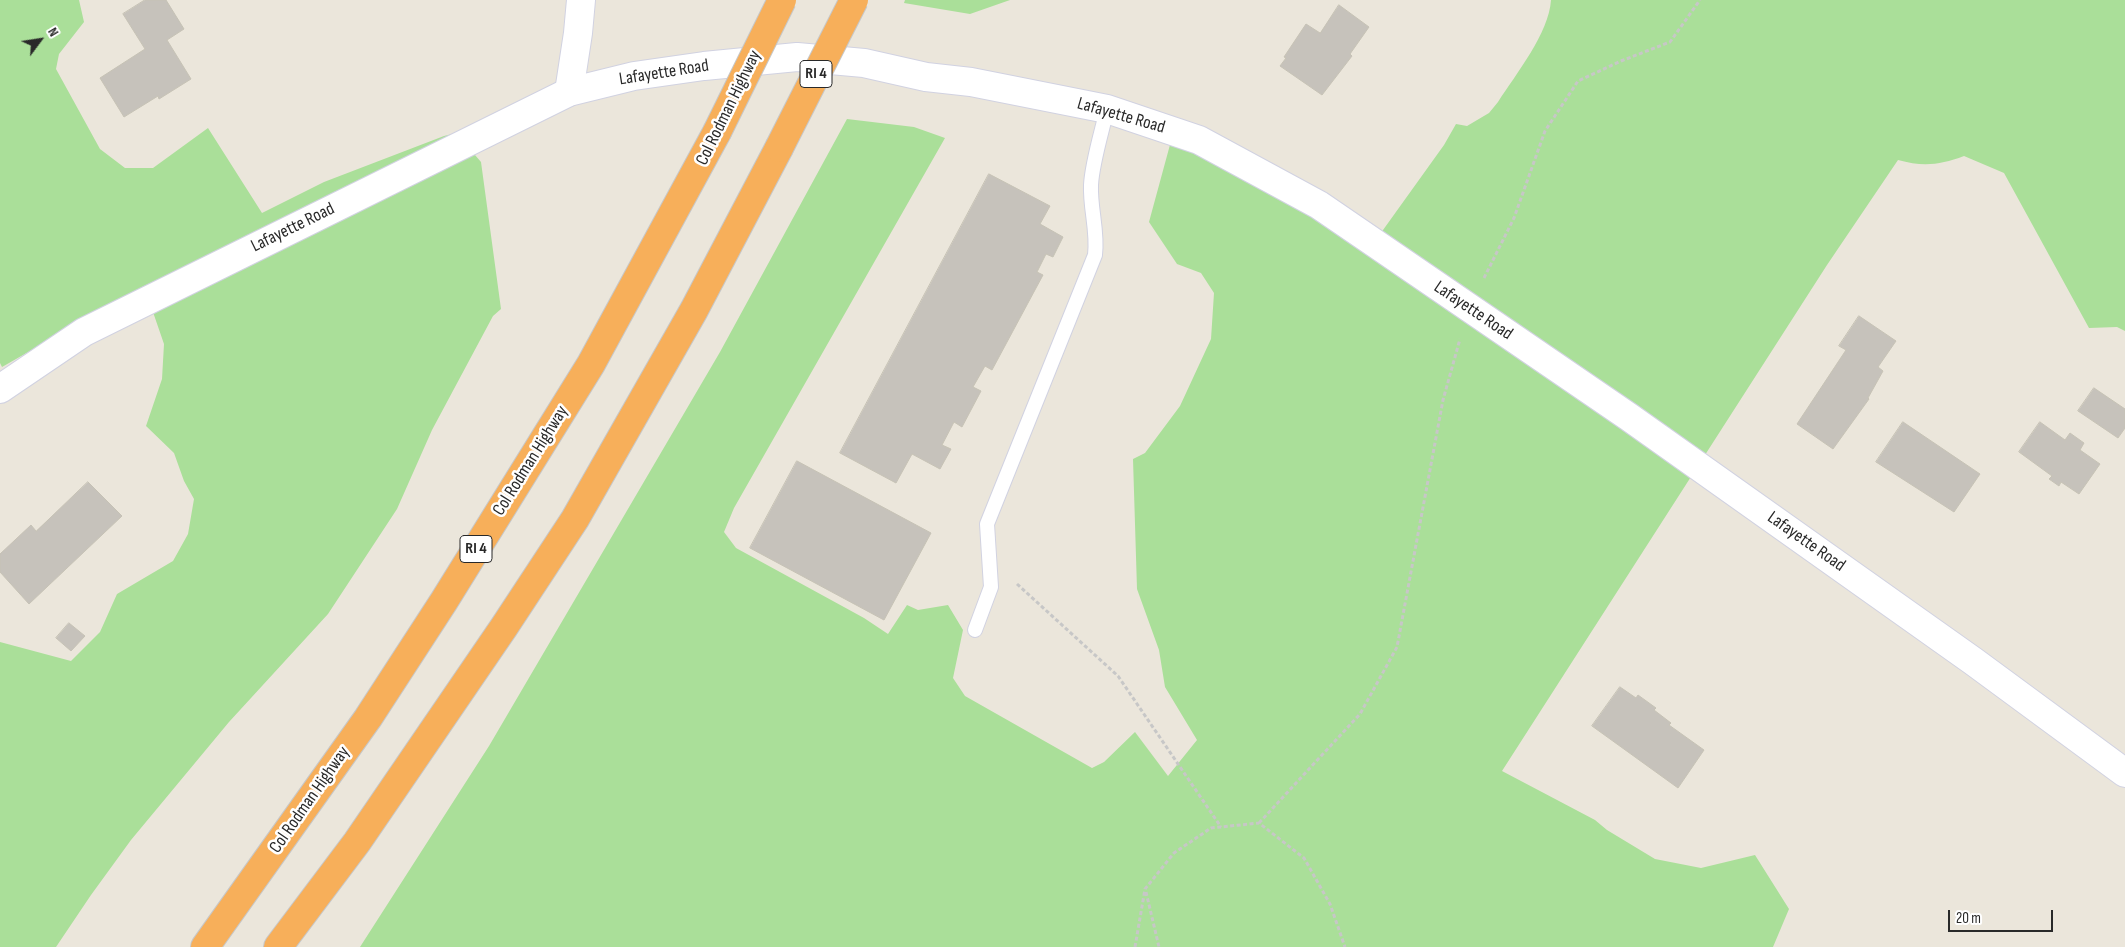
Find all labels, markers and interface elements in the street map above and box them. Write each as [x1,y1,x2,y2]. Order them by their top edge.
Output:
north arrow [15,15,65,65]
text: N [44,24,62,40]
street label: Col Rodman Highway [692,47,766,169]
street label: Lafayette Road [618,55,710,91]
road number: RI 4 [800,61,832,88]
street label: Lafayette Road [1075,93,1167,139]
street label: Lafayette Road [248,199,338,257]
street label: Lafayette Road [1430,277,1516,345]
street label: Col Rodman Highway [489,402,573,520]
street label: Lafayette Road [1763,507,1849,577]
road number: RI 4 [460,536,492,562]
street label: Col Rodman Highway [265,742,355,858]
scale bar [1950,900,2055,932]
text: 20 m [1956,909,1981,928]

